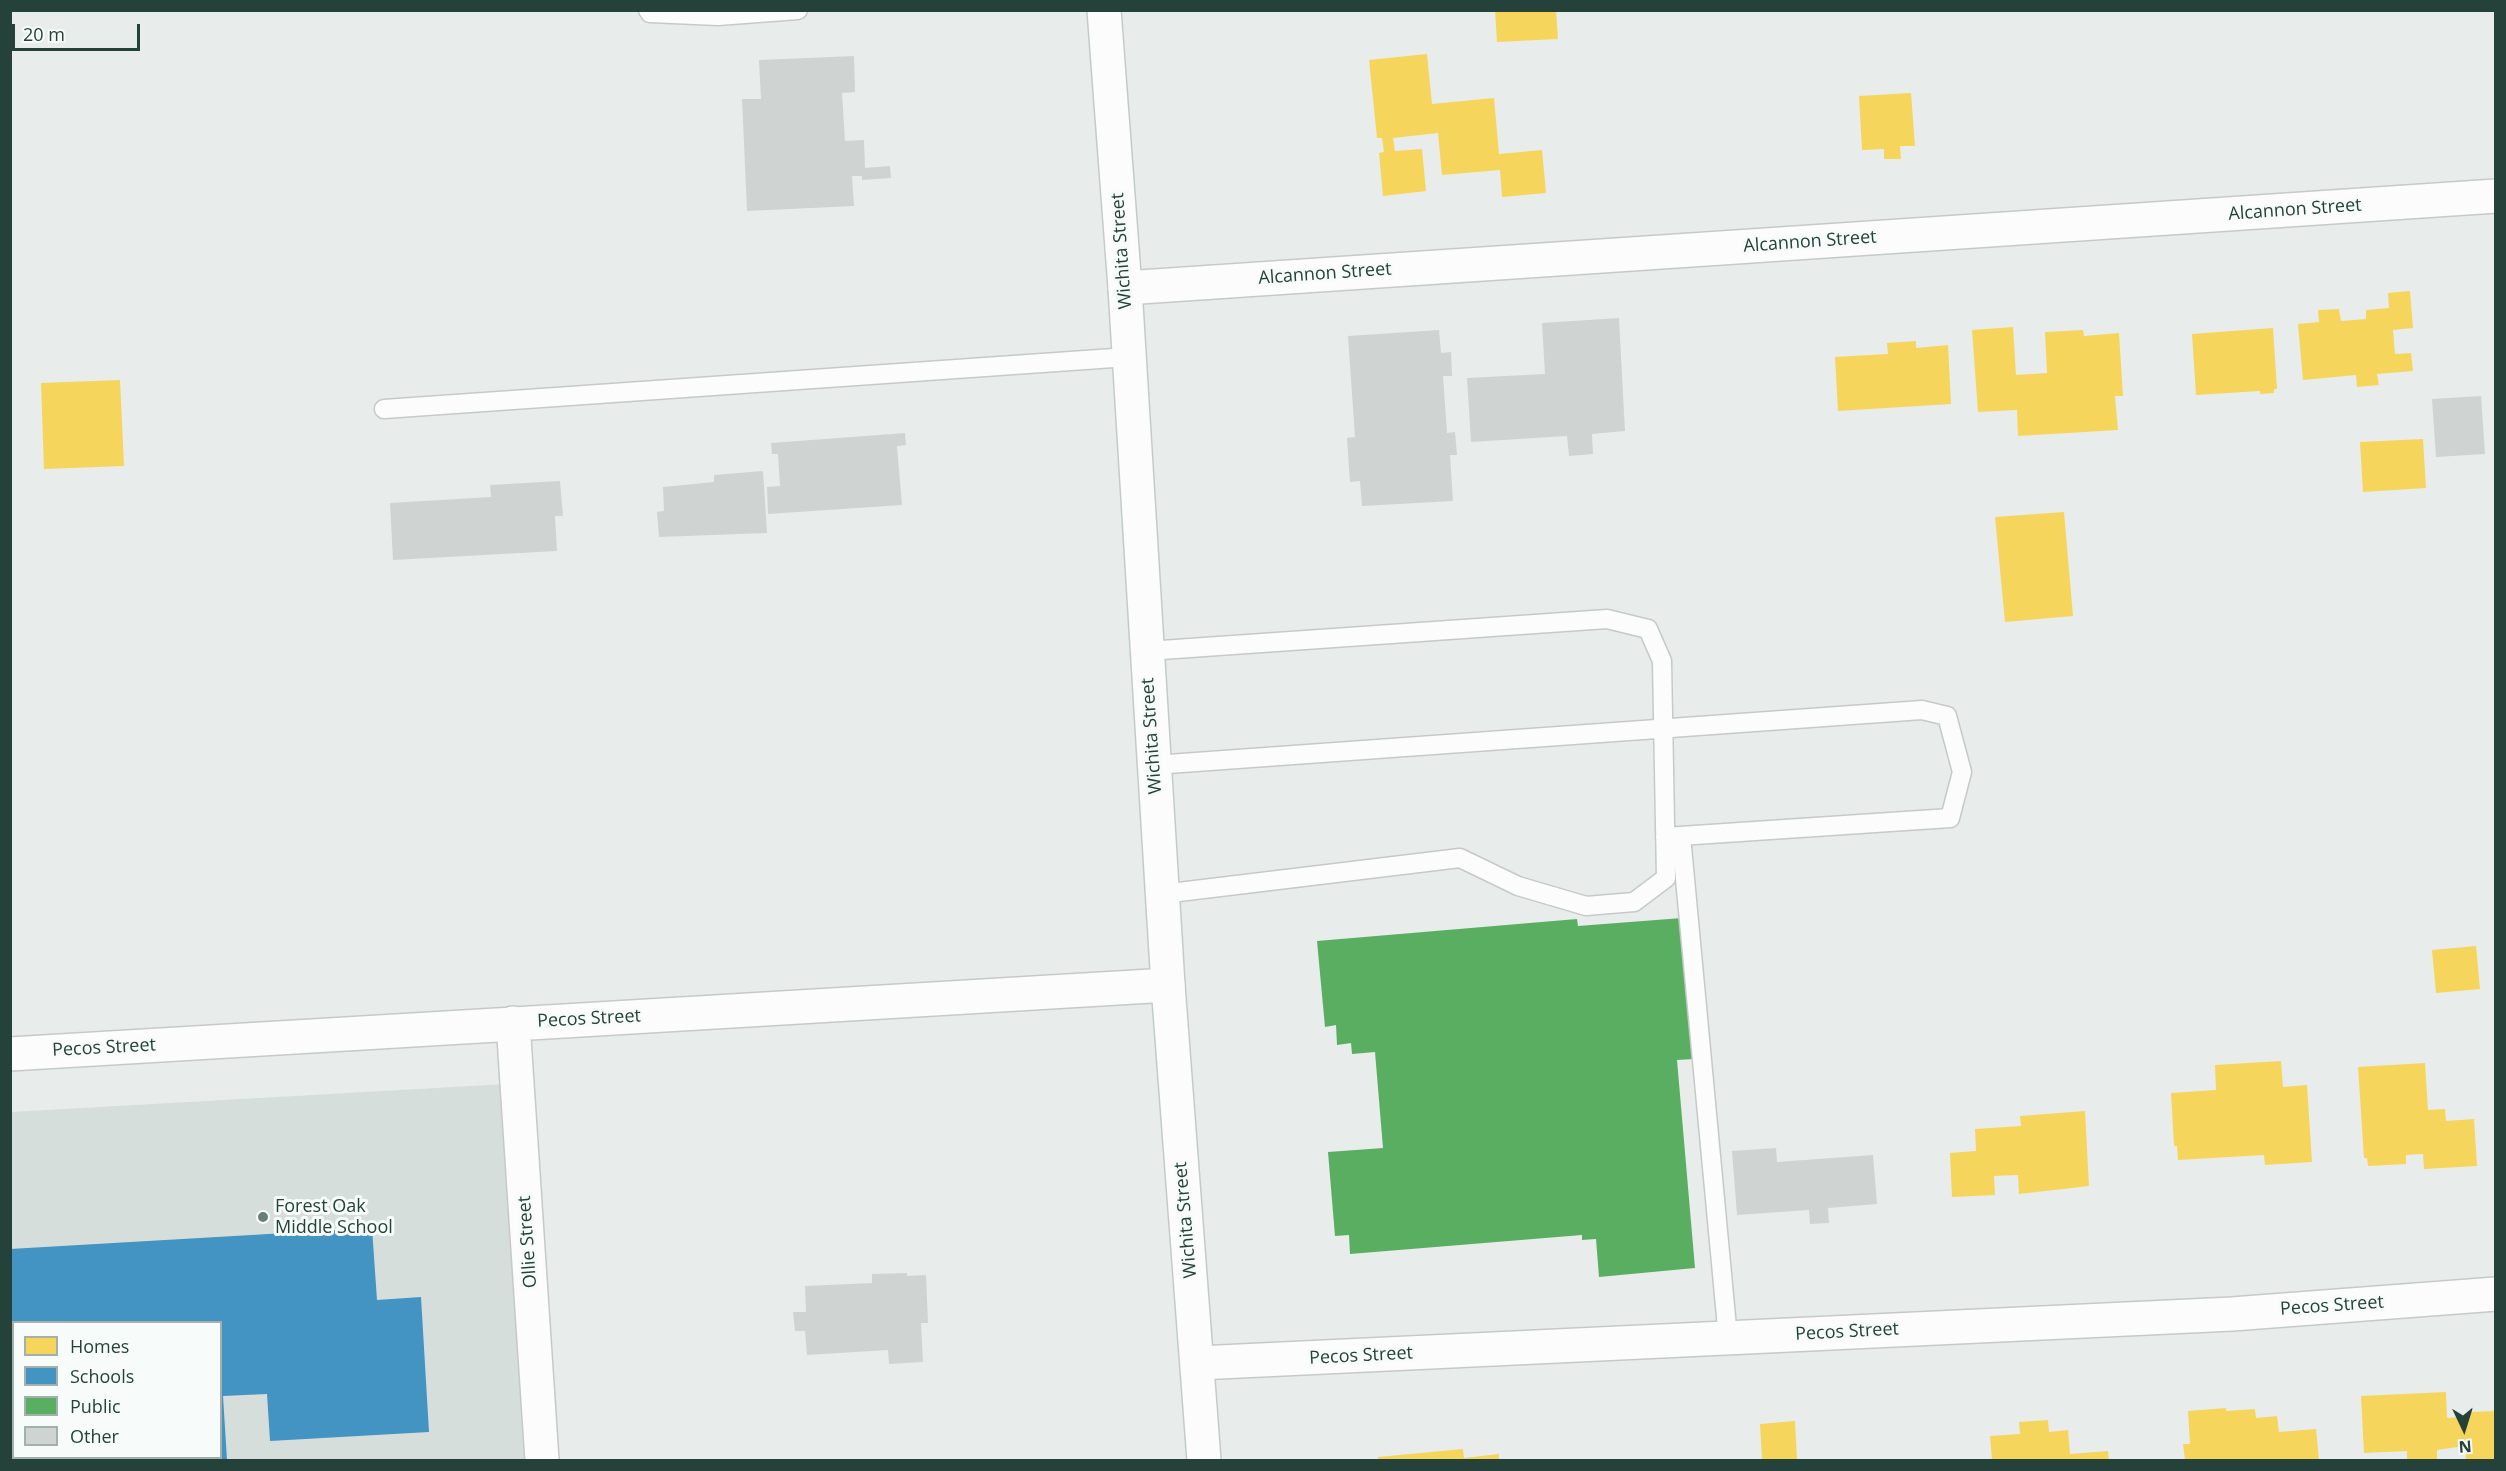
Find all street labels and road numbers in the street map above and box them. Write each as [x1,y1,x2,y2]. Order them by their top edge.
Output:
street label: Wichita Street [1107,192,1137,310]
street label: Alcannon Street [2228,195,2362,225]
street label: Alcannon Street [1743,227,1877,257]
street label: Alcannon Street [1258,259,1392,289]
street label: Wichita Street [1137,677,1167,795]
street label: Pecos Street [537,1005,641,1033]
street label: Pecos Street [52,1034,156,1062]
street label: Wichita Street [1170,1161,1202,1279]
street label: Ollie Street [514,1195,542,1289]
street label: Pecos Street [2279,1292,2385,1320]
street label: Pecos Street [1795,1318,1899,1346]
street label: Pecos Street [1309,1342,1413,1370]

